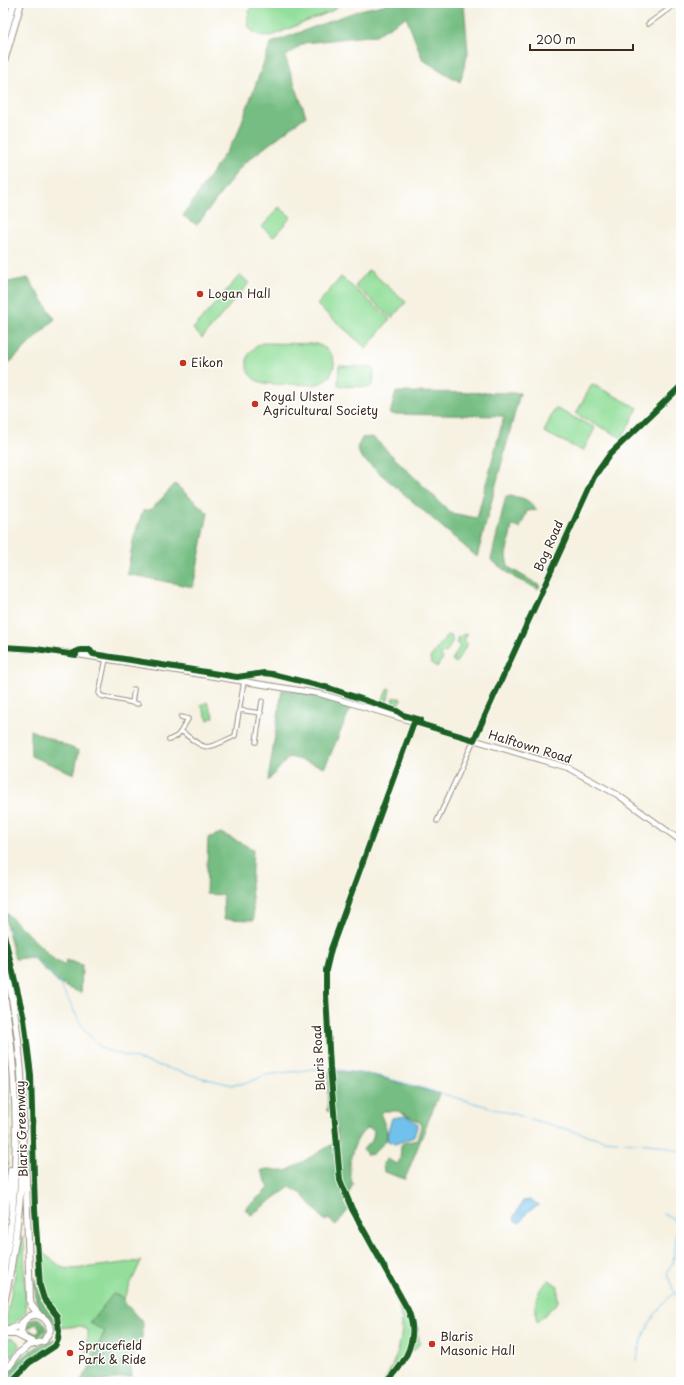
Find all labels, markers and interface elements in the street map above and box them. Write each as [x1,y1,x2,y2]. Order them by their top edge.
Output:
scale bar [530,26,633,52]
text: 200 m [536,30,576,48]
place label: Logan Hall [208,284,271,302]
marker: Logan Hall [195,289,205,299]
place label: Eikon [191,353,223,371]
marker: Eikon [178,358,188,368]
place label: Royal Ulster Agricultural Society [263,387,378,419]
marker: Royal Ulster Agricultural Society [250,399,260,409]
street label: Bog Road [529,517,567,574]
street label: Halftown Road [486,725,574,767]
street label: Blaris Road [307,1024,329,1092]
street label: Blaris Greenway [10,1080,32,1178]
place label: Blaris Masonic Hall [440,1327,515,1359]
place label: Sprucefield Park & Ride [78,1336,146,1368]
marker: Blaris Masonic Hall [427,1339,437,1349]
marker: Sprucefield Park & Ride [65,1348,75,1358]

